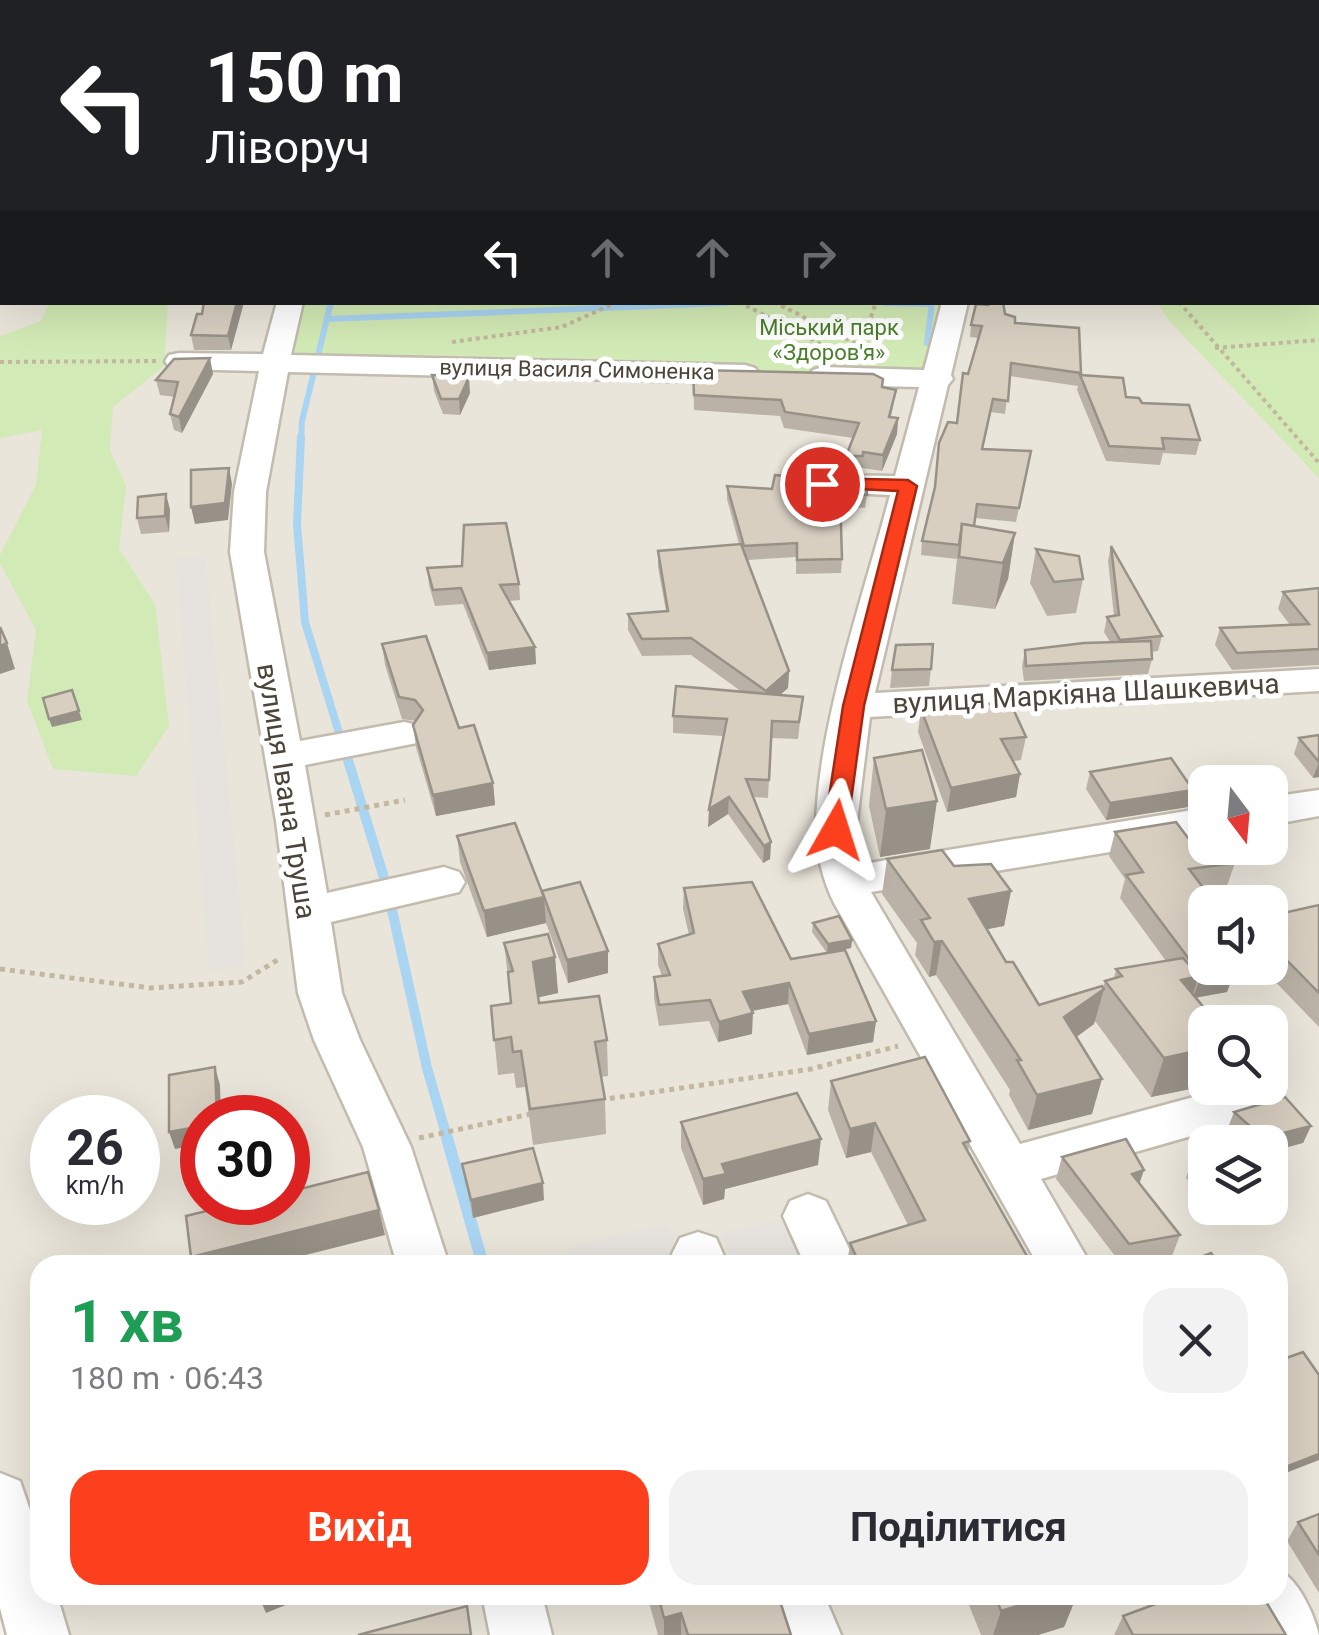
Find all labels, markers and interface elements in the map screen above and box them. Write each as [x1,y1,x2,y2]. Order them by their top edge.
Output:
text: 150 m [205,37,404,119]
icon: left [40,40,170,170]
text: Ліворуч [205,121,370,174]
icon: left [475,230,530,285]
icon: ahead [580,230,635,285]
icon: ahead [685,230,740,285]
icon: right [790,230,845,285]
park label: Міський парк «Здоров'я» [759,315,899,365]
street label: вулиця Василя Симоненка [439,355,715,384]
pin [780,442,865,527]
icon: arrive [795,457,850,512]
street label: вулиця Івана Труша [250,661,323,921]
street label: вулиця Маркіяна Шашкевича [892,667,1280,720]
north arrow [1188,765,1288,865]
map controls [1188,765,1288,1225]
position arrow [784,778,888,882]
button: sound [1188,885,1288,985]
button: search [1188,1005,1288,1105]
speed limit sign: 30 [180,1095,310,1225]
text: 26 [66,1119,124,1177]
button: layers [1188,1125,1288,1225]
text: km/h [66,1171,124,1200]
text: 1 хв [70,1286,184,1357]
button: close [1143,1288,1248,1393]
text: 180 m · 06:43 [70,1359,264,1397]
button: Вихід [70,1470,649,1585]
button: Поділитися [669,1470,1248,1585]

